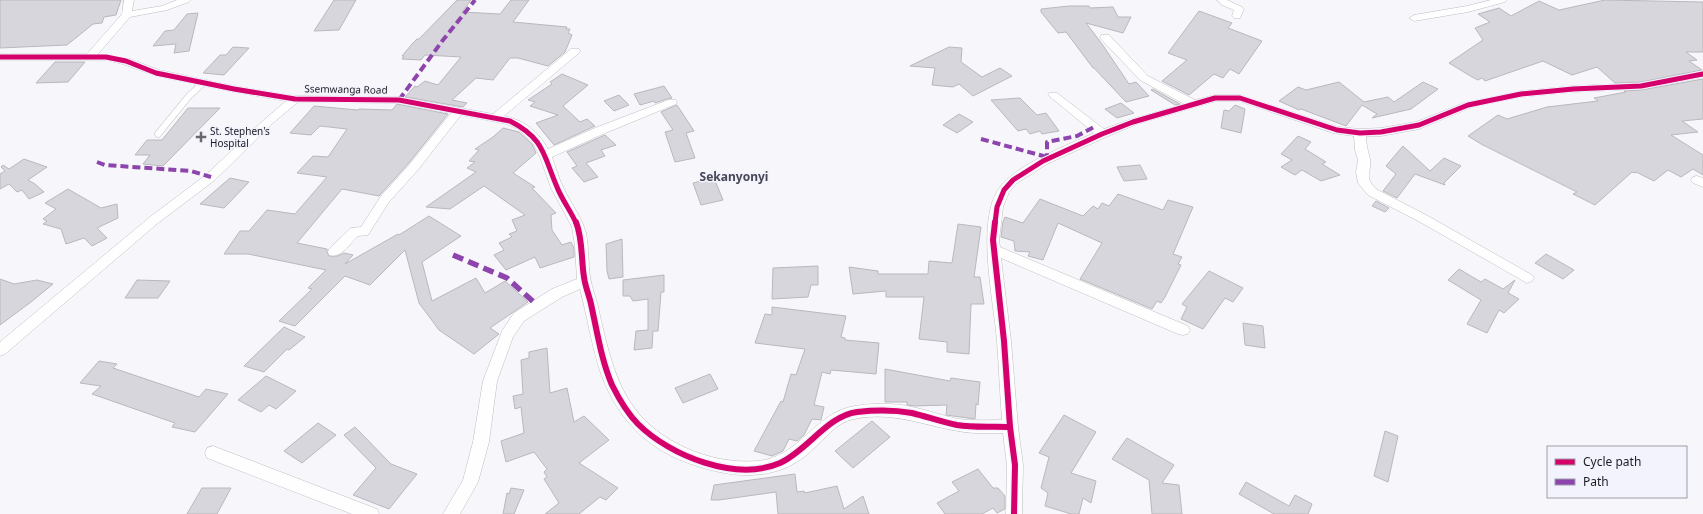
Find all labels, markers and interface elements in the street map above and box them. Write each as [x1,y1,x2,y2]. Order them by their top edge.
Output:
street label: Ssemwanga Road [304,81,388,97]
place label: St. Stephen's Hospital [210,124,270,150]
marker: St. Stephen's Hospital [195,131,207,143]
district label: Sekanyonyi [700,168,768,185]
legend [1547,446,1687,498]
text: Cycle path [1583,453,1641,470]
text: Path [1583,473,1609,490]

